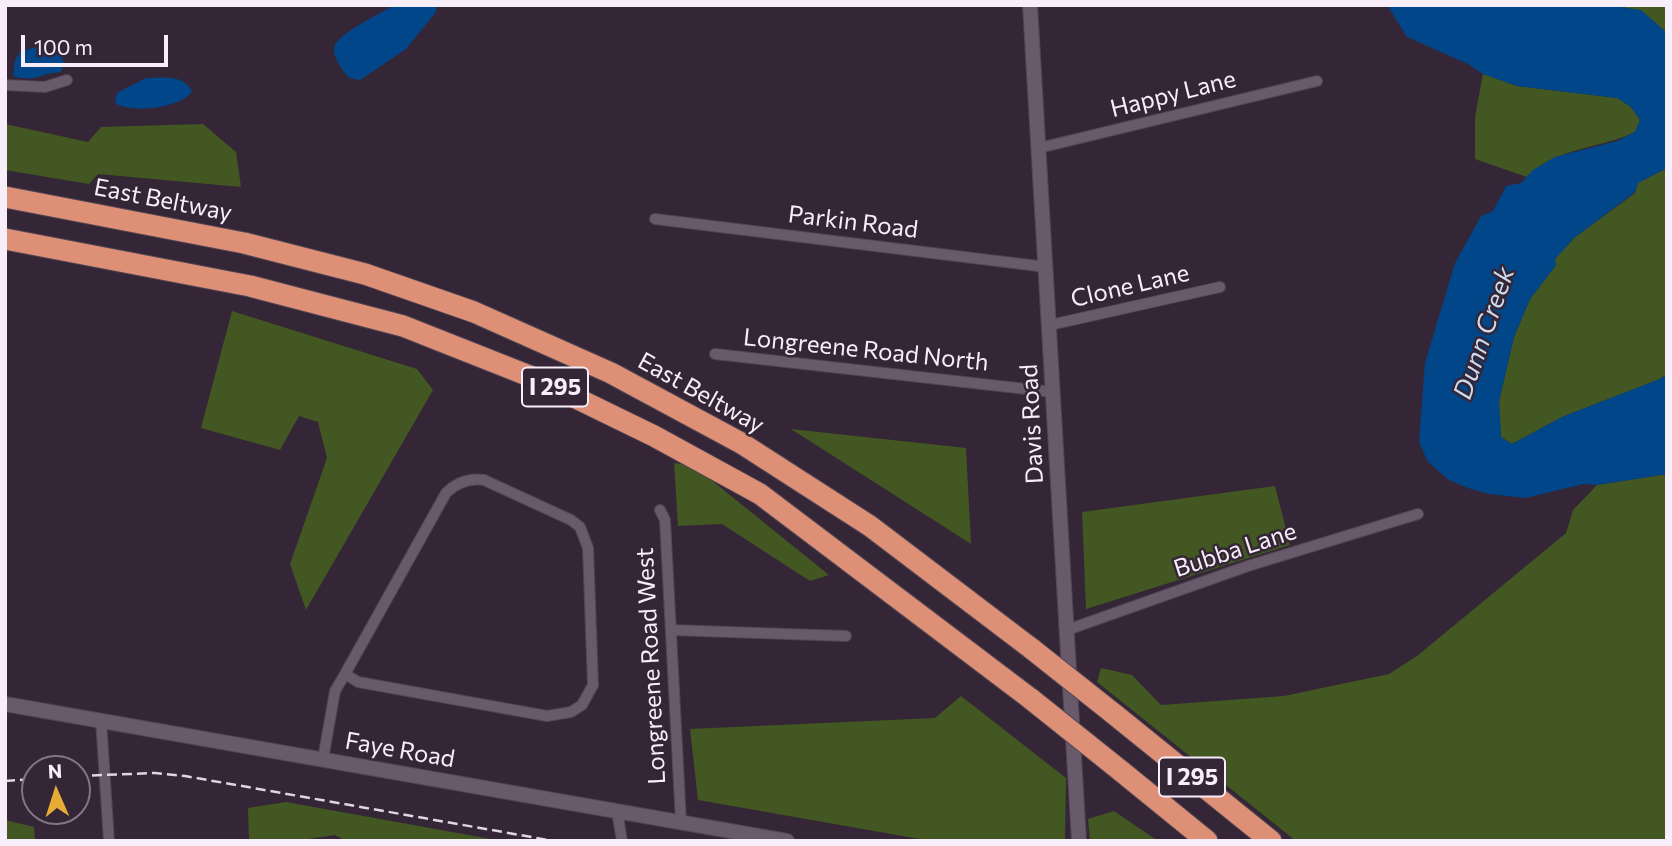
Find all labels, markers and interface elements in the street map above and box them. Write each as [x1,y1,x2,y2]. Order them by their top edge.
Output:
scale bar [24,21,172,65]
text: 100 m [34,34,93,59]
street label: Happy Lane [1107,65,1239,123]
street label: East Beltway [92,173,234,227]
street label: Parkin Road [786,200,920,244]
street label: Clone Lane [1068,258,1192,314]
water label: Dunn Creek [1447,263,1521,403]
street label: Longreene Road North [742,323,990,377]
street label: East Beltway [633,347,769,439]
street label: Davis Road [1014,363,1050,485]
road number: I 295 [522,368,588,406]
street label: Bubba Lane [1170,517,1300,583]
street label: Longreene Road West [630,547,672,785]
street label: Faye Road [343,726,457,774]
north arrow [21,755,91,825]
road number: I 295 [1159,758,1225,796]
text: N [47,759,63,782]

